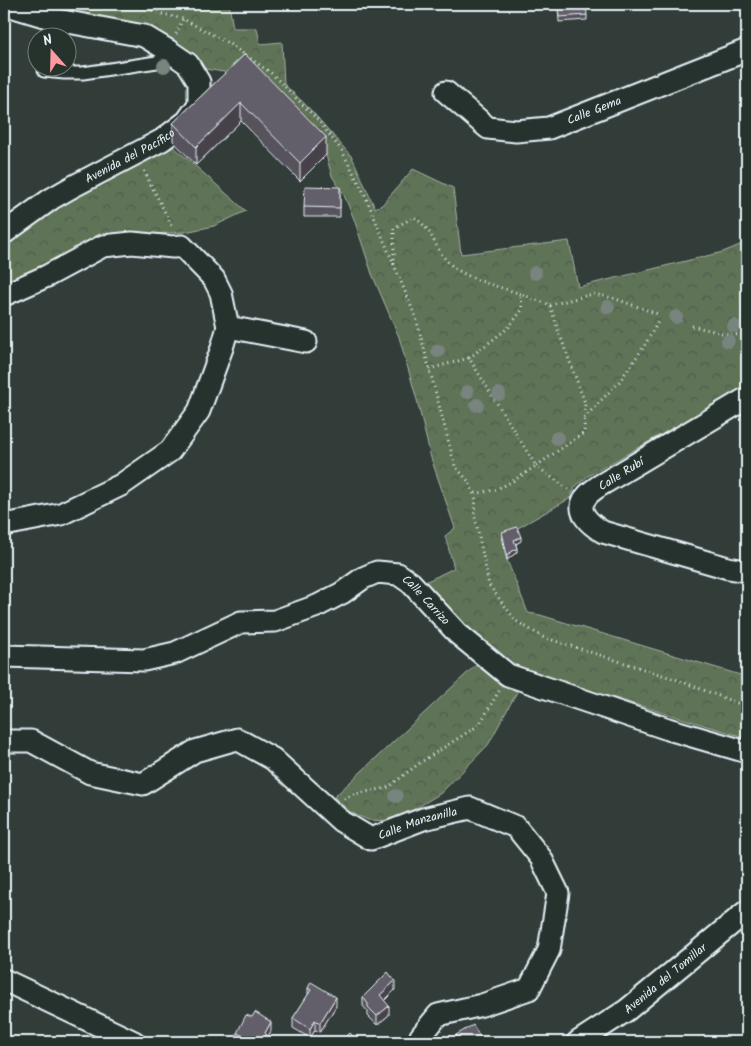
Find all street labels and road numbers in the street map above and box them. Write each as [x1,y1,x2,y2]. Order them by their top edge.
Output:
street label: Calle Gema [564,91,624,130]
street label: Avenida del Pacífico [82,124,179,189]
street label: Calle Rubí [595,452,650,496]
street label: Calle Carrizo [398,570,454,630]
street label: Calle Manzanilla [375,802,459,845]
street label: Avenida del Tomillar [620,938,712,1019]

